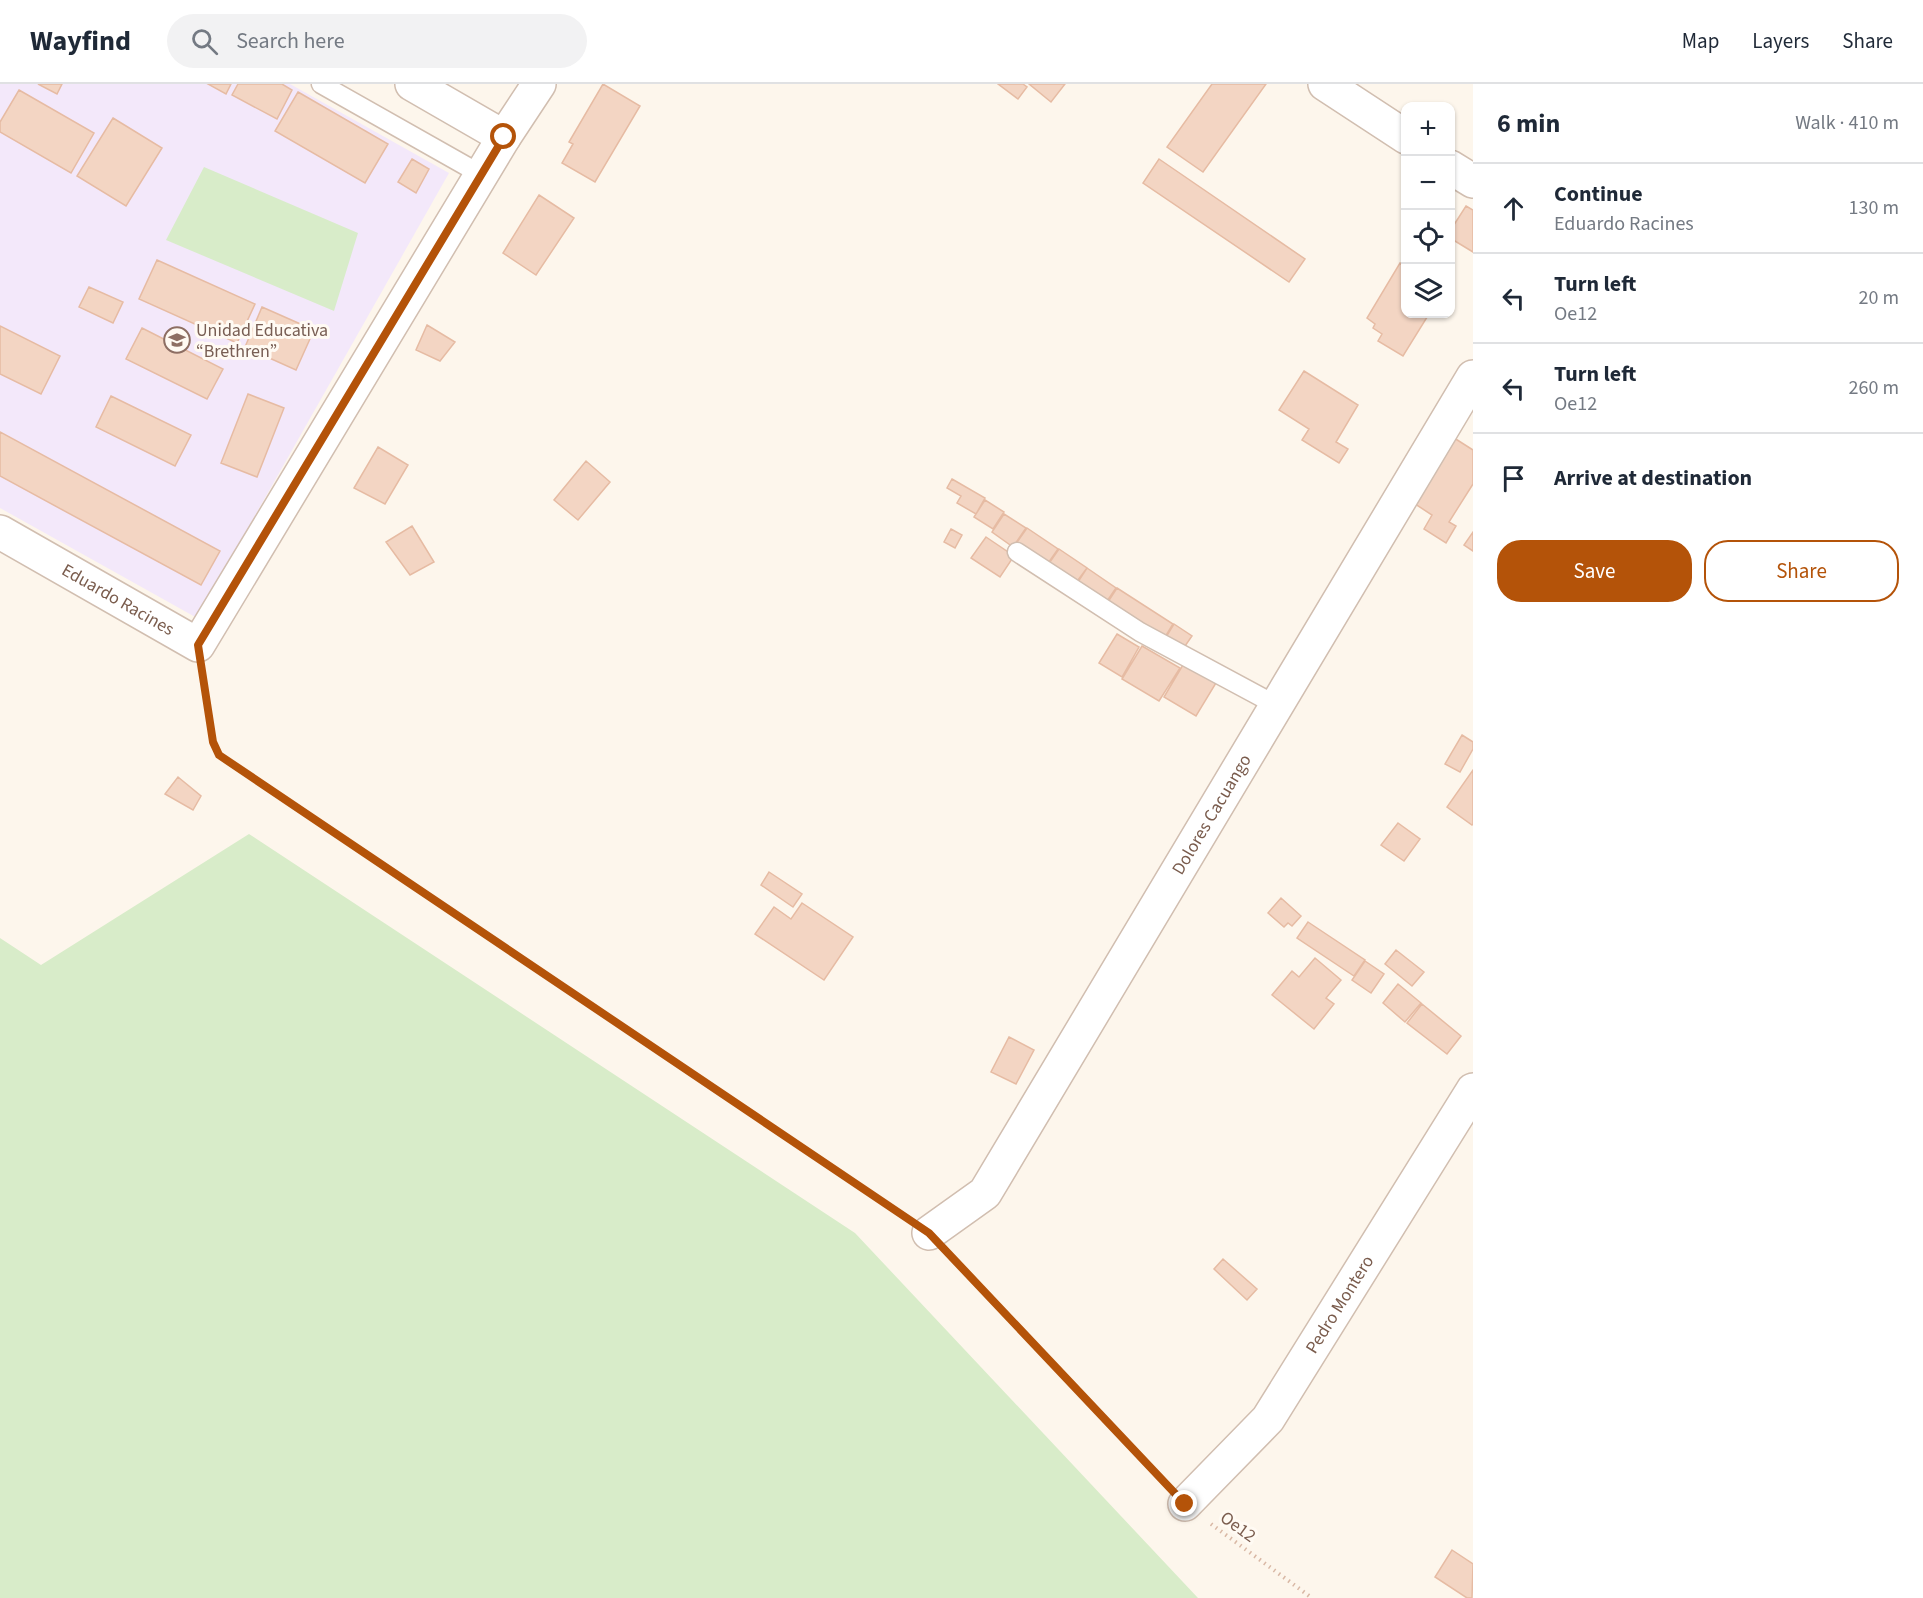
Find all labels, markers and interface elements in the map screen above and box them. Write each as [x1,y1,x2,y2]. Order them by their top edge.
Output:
search box [167,14,587,68]
text: Wayfind [30,21,131,61]
icon: search [188,25,221,58]
text: Search here [236,25,345,57]
text: Map [1682,26,1719,56]
text: Layers [1752,26,1809,56]
text: Share [1842,26,1893,56]
map controls [1401,102,1455,318]
button: + [1401,102,1455,156]
text: 6 min [1497,105,1560,142]
text: Walk · 410 m [1795,109,1899,137]
route start [490,123,516,149]
button: − [1401,156,1455,210]
text: Continue [1554,178,1643,210]
icon: ahead [1497,192,1530,225]
text: 130 m [1849,194,1899,222]
button: locate [1401,210,1455,264]
text: Eduardo Racines [1554,210,1694,238]
button: layers [1401,264,1455,318]
text: Turn left [1554,268,1636,300]
icon: left [1497,282,1530,315]
text: 20 m [1859,284,1899,312]
text: Oe12 [1554,300,1597,328]
place label: Unidad Educativa “Brethren” [196,318,328,364]
school or university icon: Unidad Educativa “Brethren” [162,325,192,355]
text: Turn left [1554,358,1636,390]
icon: left [1497,372,1530,405]
text: 260 m [1849,374,1899,402]
text: Oe12 [1554,390,1597,418]
icon: arrive [1497,462,1530,495]
text: Arrive at destination [1554,462,1752,494]
button: Save [1497,540,1692,602]
button: Share [1704,540,1899,602]
street label: Eduardo Racines [57,557,179,641]
street label: Dolores Cacuango [1166,749,1257,879]
street label: Pedro Montero [1299,1250,1380,1358]
route end [1171,1490,1197,1516]
street label: Oe12 [1215,1505,1261,1549]

